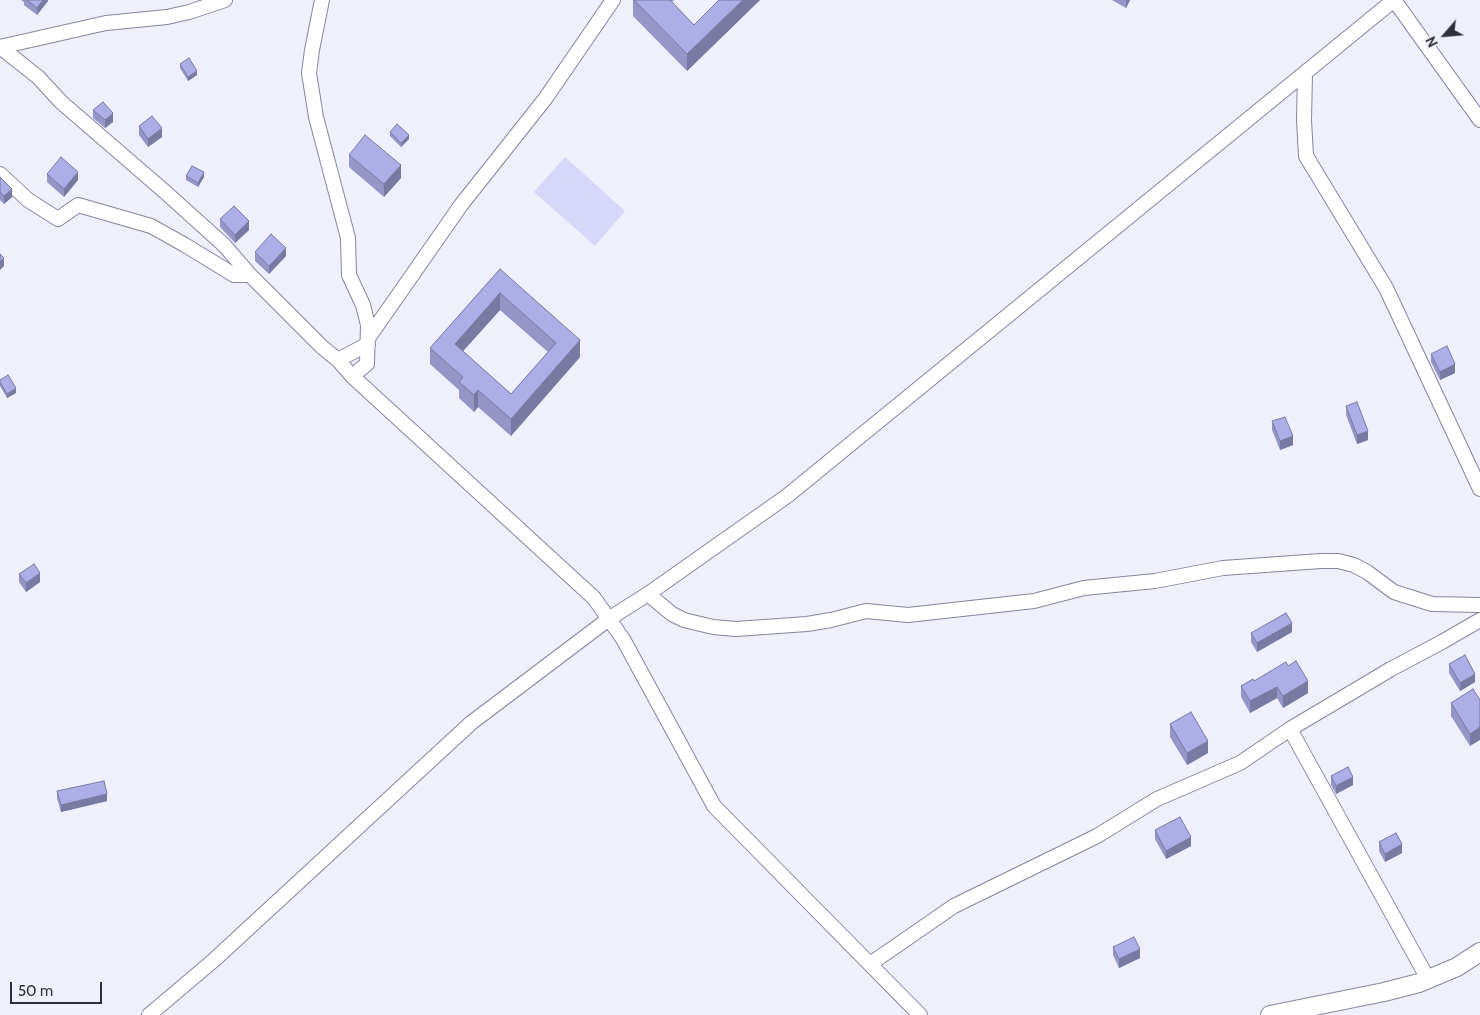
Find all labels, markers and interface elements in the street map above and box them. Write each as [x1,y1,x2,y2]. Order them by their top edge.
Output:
north arrow [1420,10,1470,60]
text: N [1421,33,1442,50]
scale bar [12,972,105,1004]
text: 50 m [18,982,53,1000]

